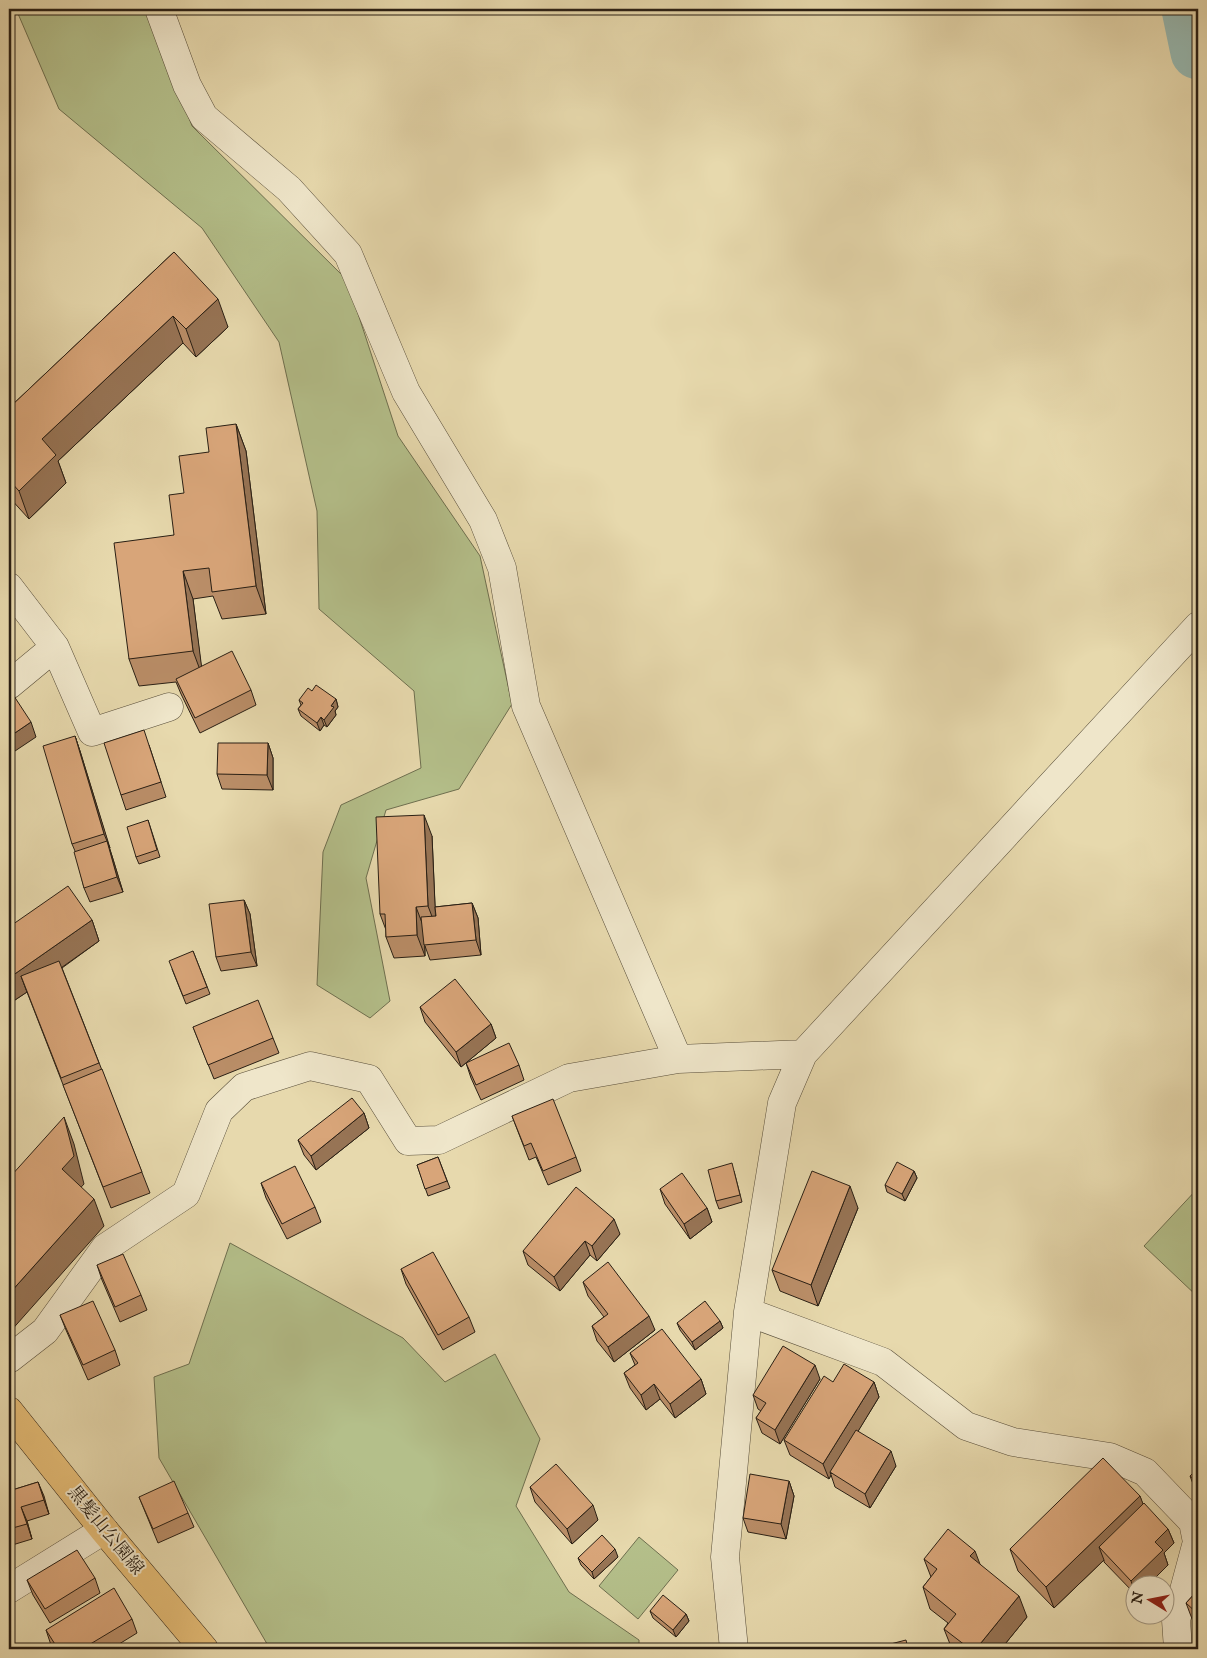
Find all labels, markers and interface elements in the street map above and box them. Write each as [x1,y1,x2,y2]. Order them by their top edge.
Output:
street label: 黒髪山公園線 [62,1482,148,1580]
north arrow [1124,1576,1174,1626]
text: N [1128,1590,1148,1606]

